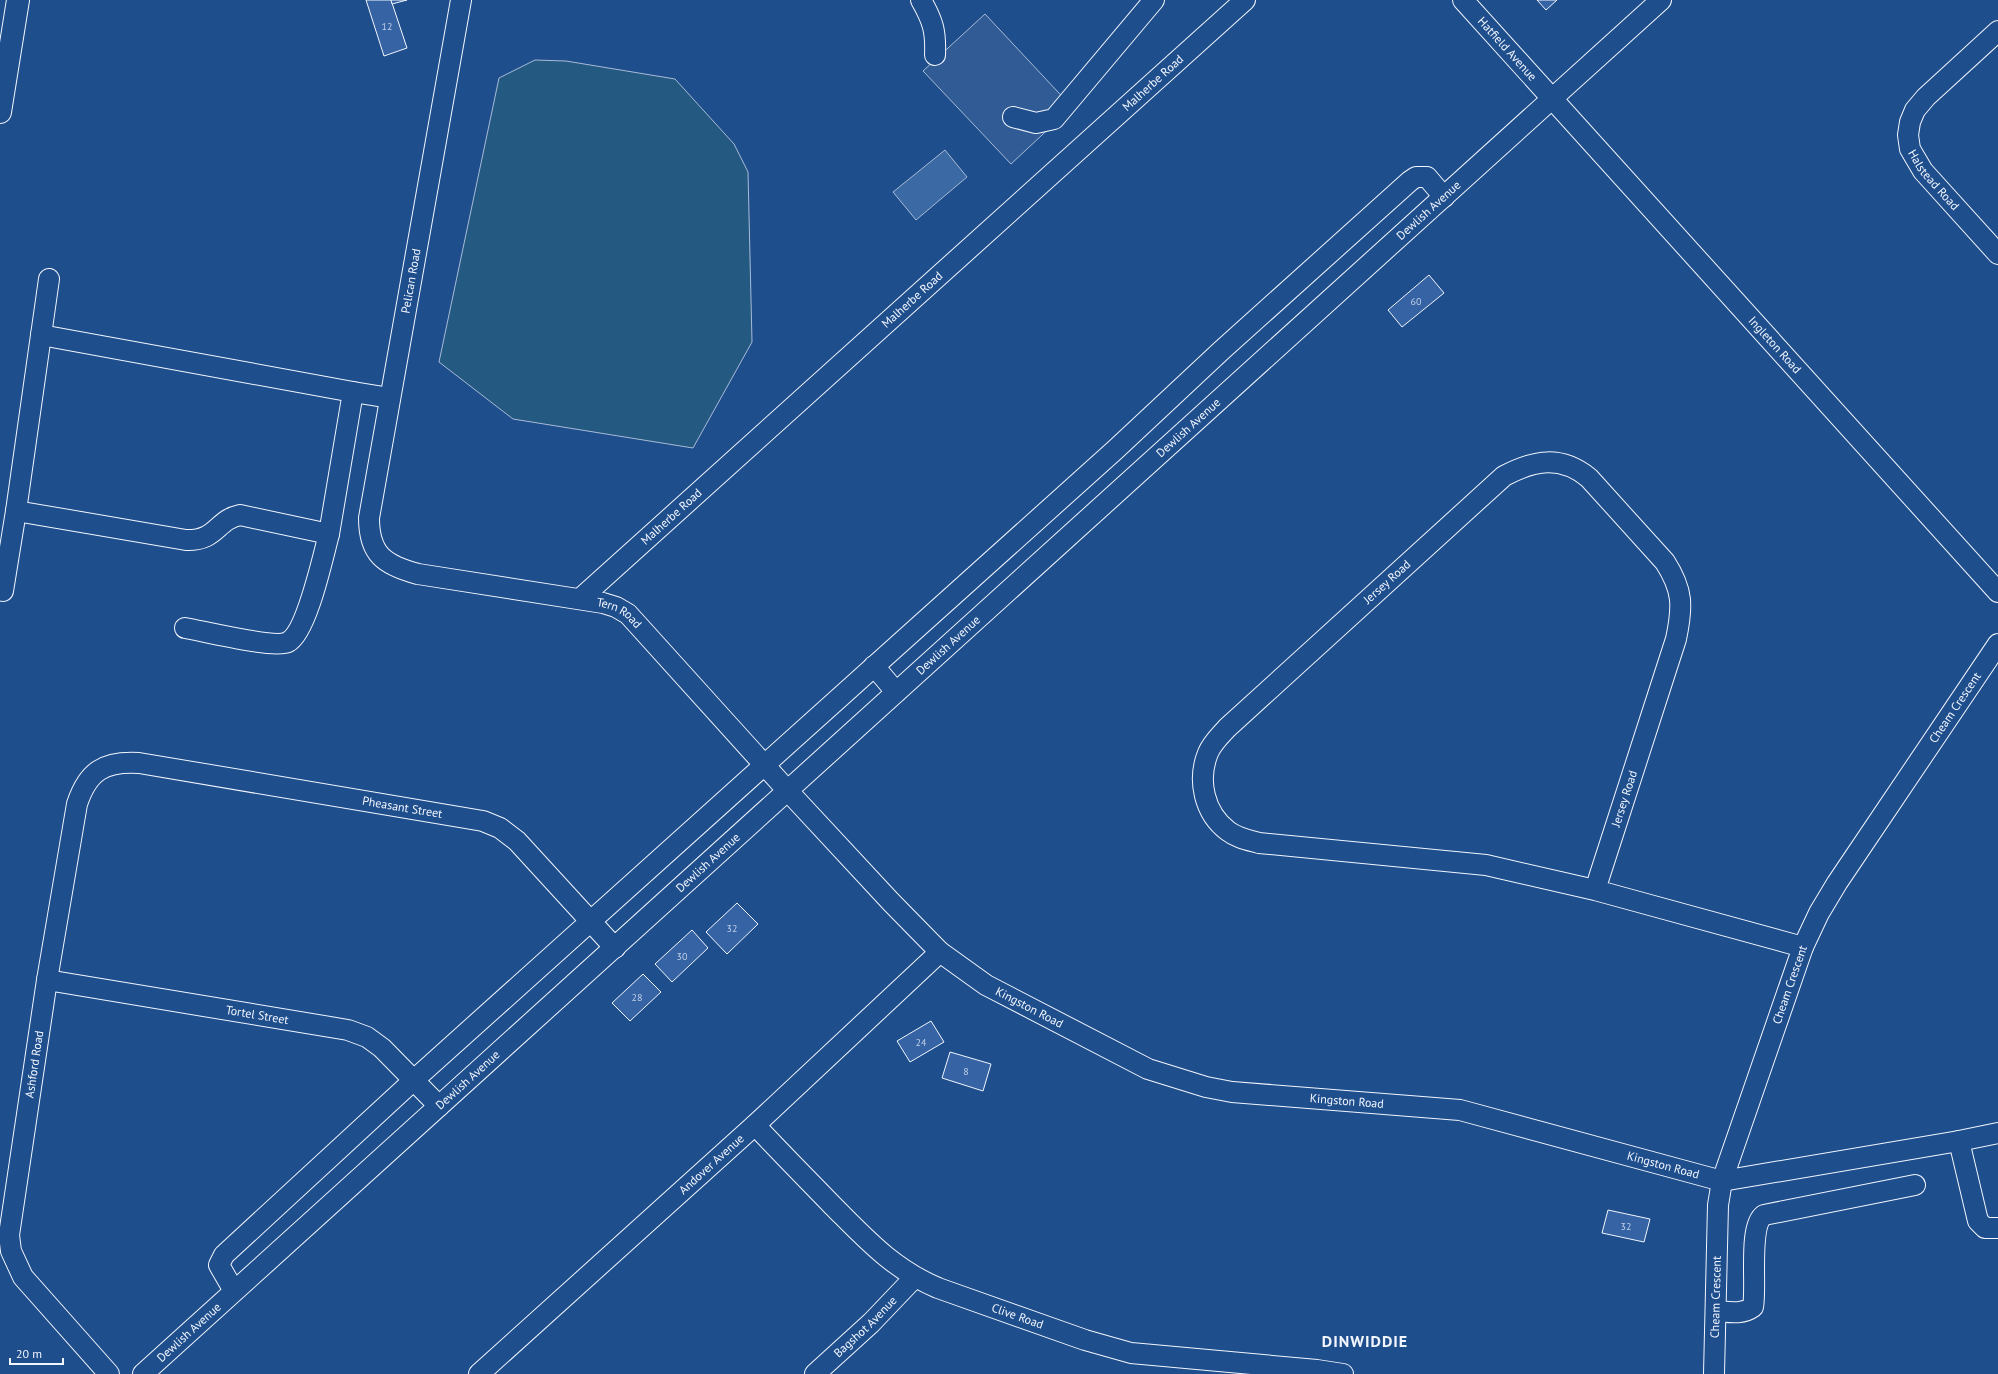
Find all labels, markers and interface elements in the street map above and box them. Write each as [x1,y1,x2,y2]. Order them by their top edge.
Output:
street label: Hatfield Avenue [1475,14,1540,84]
house number: 12 [382,20,392,33]
street label: Malherbe Road [1119,51,1186,114]
street label: Halstead Road [1905,147,1963,213]
street label: Dewlish Avenue [1393,177,1463,243]
street label: Pelican Road [397,247,424,315]
street label: Malherbe Road [878,268,945,331]
house number: 60 [1411,295,1422,308]
street label: Ingleton Road [1746,313,1805,376]
street label: Dewlish Avenue [1153,395,1223,460]
street label: Malherbe Road [637,485,705,548]
street label: Jersey Road [1359,557,1413,607]
street label: Tern Road [596,594,645,631]
street label: Dewlish Avenue [913,612,983,678]
street label: Cheam Crescent [1926,669,1984,746]
street label: Jersey Road [1608,768,1640,830]
street label: Pheasant Street [361,793,444,821]
street label: Dewlish Avenue [672,829,743,895]
house number: 32 [727,922,737,935]
street label: Cheam Crescent [1769,943,1810,1026]
house number: 30 [677,950,688,963]
street label: Kingston Road [993,983,1066,1031]
house number: 28 [632,991,642,1004]
street label: Tortel Street [225,1002,290,1027]
street label: Ashford Road [22,1029,46,1099]
house number: 24 [916,1036,927,1049]
street label: Dewlish Avenue [432,1047,503,1113]
house number: 8 [963,1065,969,1078]
street label: Kingston Road [1309,1090,1384,1111]
street label: Andover Avenue [675,1131,747,1197]
street label: Kingston Road [1625,1148,1701,1182]
house number: 32 [1621,1220,1631,1233]
street label: Cheam Crescent [1707,1256,1724,1338]
street label: Bagshot Avenue [830,1293,900,1360]
street label: Dewlish Avenue [153,1299,224,1365]
street label: Clive Road [990,1300,1046,1332]
district label: DINWIDDIE [1322,1331,1408,1351]
scale bar [10,1340,63,1366]
text: 20 m [16,1346,42,1361]

